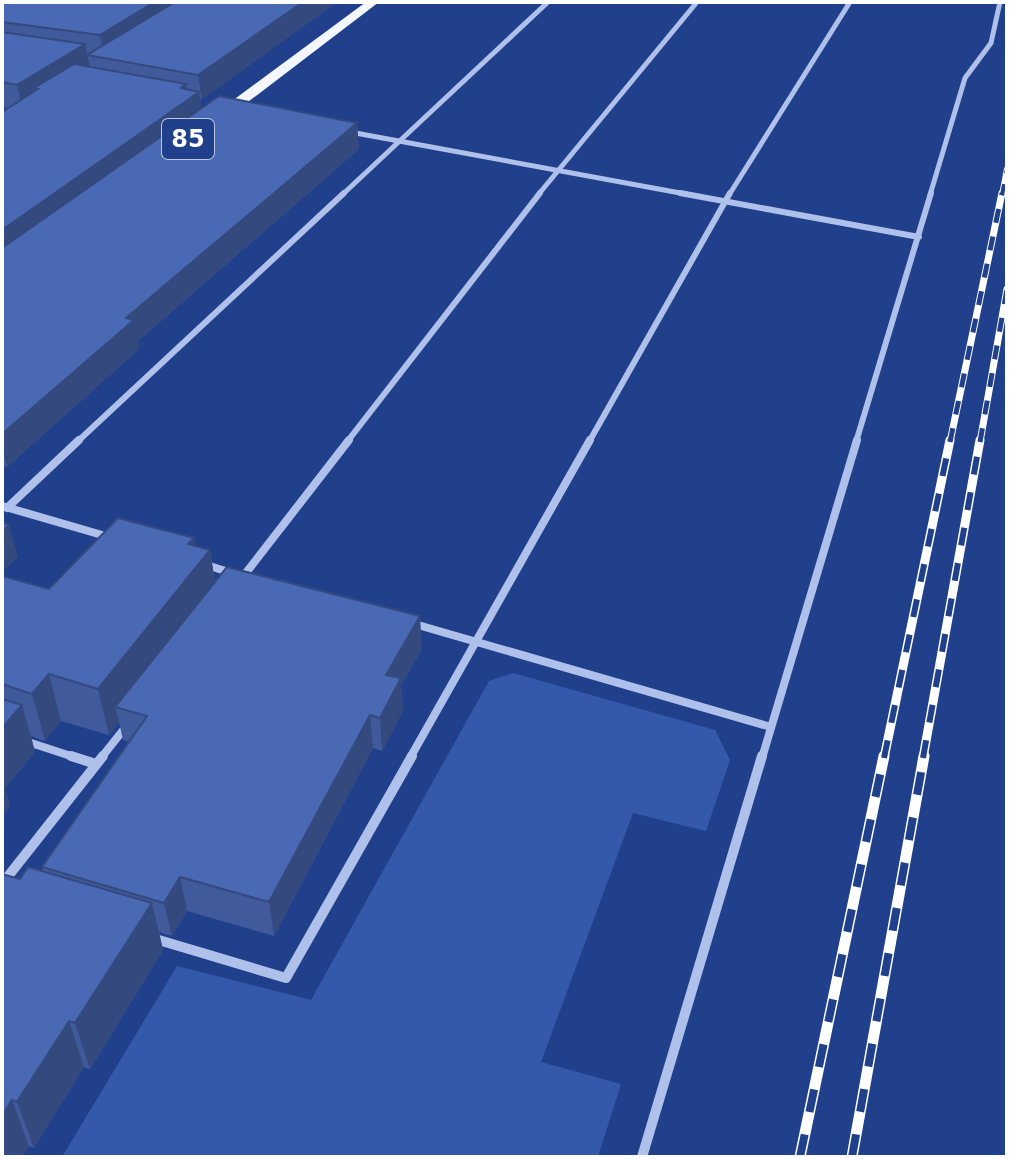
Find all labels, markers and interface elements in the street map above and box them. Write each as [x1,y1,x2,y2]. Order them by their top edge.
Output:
road number: 85 [162,119,214,159]

